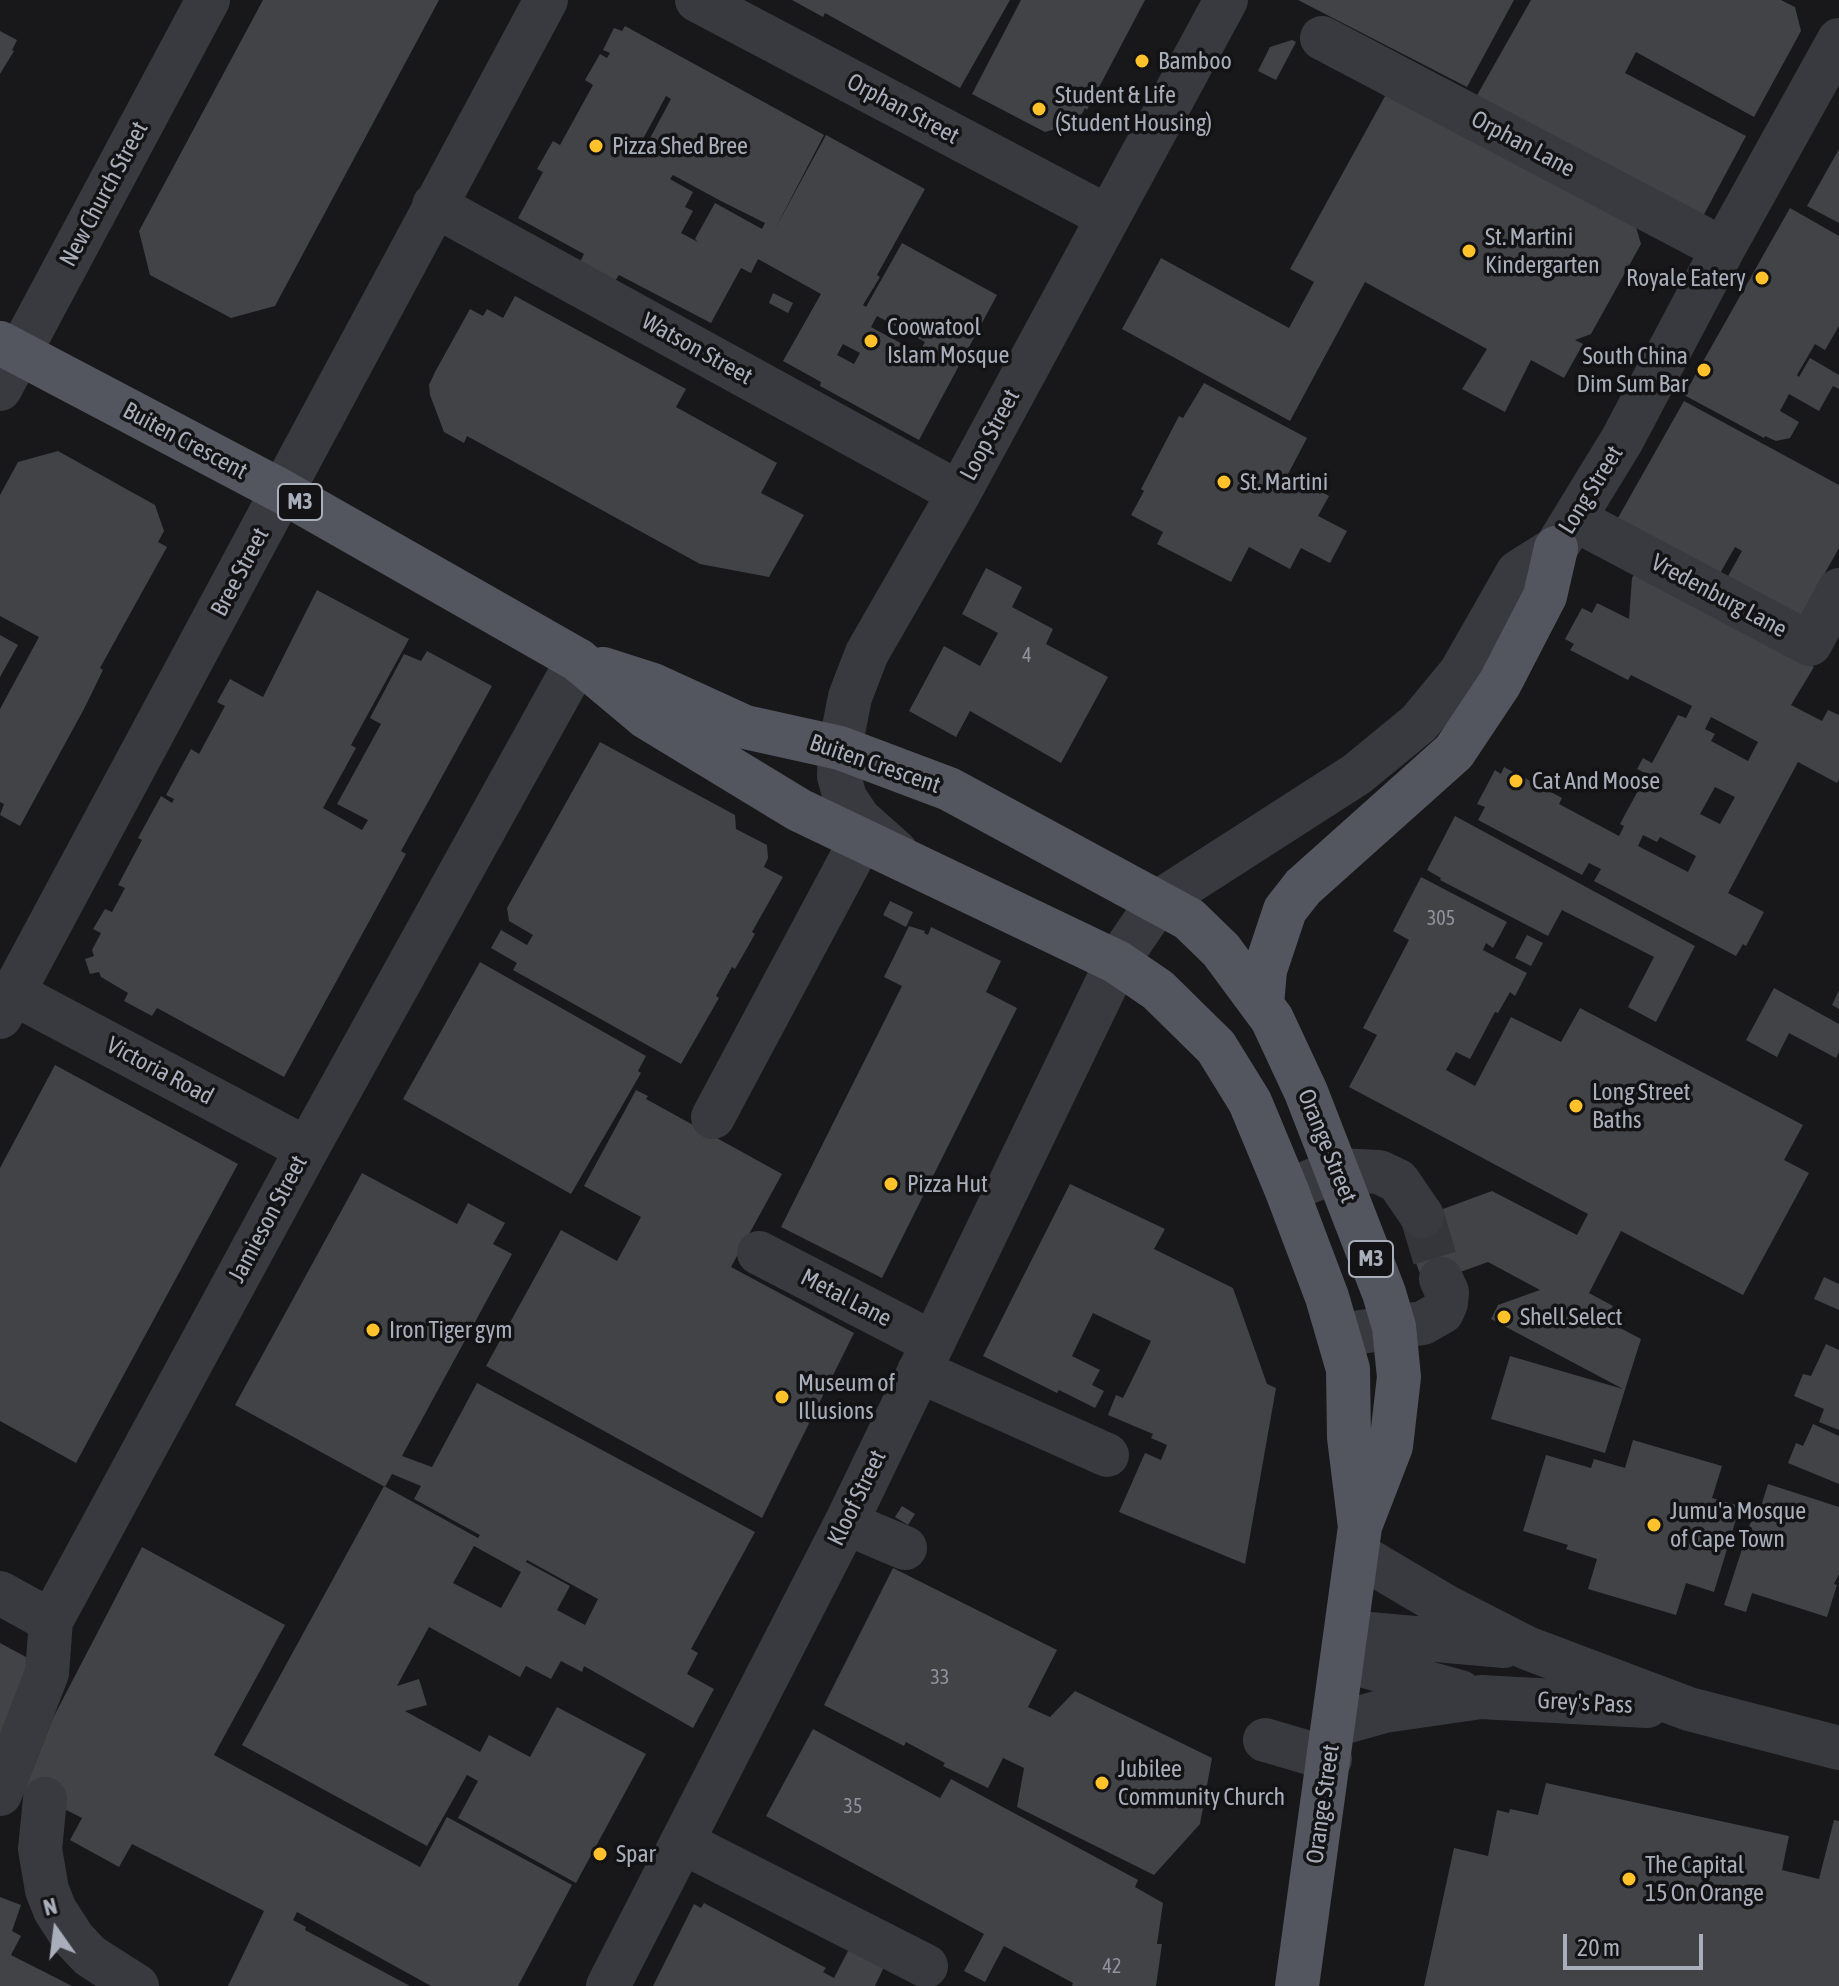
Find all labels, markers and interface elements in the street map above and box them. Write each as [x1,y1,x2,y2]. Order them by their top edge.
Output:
place label: Bamboo [1158,47,1232,75]
marker: Bamboo [1133,52,1151,70]
street label: Orphan Street [842,67,964,151]
place label: Student & Life (Student Housing) [1055,81,1212,137]
marker: Student & Life (Student Housing) [1030,100,1048,118]
street label: Orphan Lane [1466,105,1580,183]
street label: New Church Street [54,117,154,271]
place label: Pizza Shed Bree [612,132,748,160]
marker: Pizza Shed Bree [587,137,605,155]
place label: St. Martini Kindergarten [1485,223,1600,279]
marker: St. Martini Kindergarten [1460,242,1478,260]
place label: Royale Eatery [1626,264,1746,292]
marker: Royale Eatery [1753,269,1771,287]
street label: Watson Street [637,307,757,391]
place label: Coowatool Islam Mosque [887,313,1009,369]
marker: Coowatool Islam Mosque [862,332,880,350]
place label: South China Dim Sum Bar [1577,342,1688,398]
marker: South China Dim Sum Bar [1695,361,1713,379]
street label: Loop Street [954,384,1026,486]
street label: Buiten Crescent [118,396,252,486]
street label: Long Street [1553,441,1629,539]
place label: St. Martini [1240,468,1328,496]
marker: St. Martini [1215,473,1233,491]
road number: M3 [278,484,322,520]
street label: Bree Street [205,523,275,621]
street label: Vredenburg Lane [1646,548,1792,644]
house number: 4 [1022,644,1032,668]
street label: Buiten Crescent [806,728,944,800]
place label: Cat And Moose [1532,767,1660,795]
marker: Cat And Moose [1507,772,1525,790]
house number: 305 [1427,907,1455,931]
street label: Victoria Road [102,1031,218,1111]
place label: Long Street Baths [1592,1078,1690,1134]
street label: Orange Street [1291,1085,1363,1207]
marker: Long Street Baths [1567,1097,1585,1115]
street label: Jamieson Street [222,1150,314,1288]
place label: Pizza Hut [907,1170,988,1198]
marker: Pizza Hut [882,1175,900,1193]
road number: M3 [1349,1241,1393,1277]
street label: Metal Lane [796,1263,896,1333]
place label: Shell Select [1520,1303,1622,1331]
marker: Shell Select [1495,1308,1513,1326]
place label: Iron Tiger gym [389,1316,513,1344]
marker: Iron Tiger gym [364,1321,382,1339]
place label: Museum of Illusions [798,1369,895,1425]
marker: Museum of Illusions [773,1388,791,1406]
street label: Kloof Street [821,1445,893,1551]
place label: Jumu'a Mosque of Cape Town [1670,1497,1806,1553]
marker: Jumu'a Mosque of Cape Town [1645,1516,1663,1534]
house number: 33 [931,1666,949,1690]
street label: Grey's Pass [1537,1686,1633,1720]
street label: Orange Street [1300,1743,1346,1865]
place label: Jubilee Community Church [1118,1755,1285,1811]
marker: Jubilee Community Church [1093,1774,1111,1792]
house number: 35 [844,1795,862,1819]
place label: Spar [616,1840,656,1868]
marker: Spar [591,1845,609,1863]
place label: The Capital 15 On Orange [1645,1851,1764,1907]
marker: The Capital 15 On Orange [1620,1870,1638,1888]
north arrow [16,1890,96,1970]
text: N [41,1893,60,1921]
scale bar [1567,1918,1707,1968]
text: 20 m [1577,1934,1620,1961]
house number: 42 [1103,1955,1121,1979]

